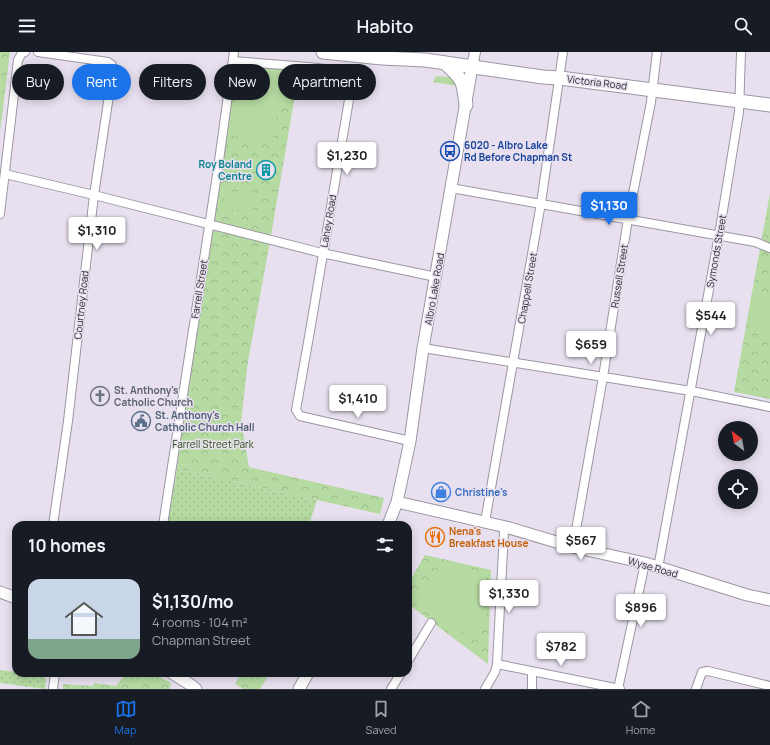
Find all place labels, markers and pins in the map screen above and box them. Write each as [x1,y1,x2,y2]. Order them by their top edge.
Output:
place label: 6020 - Albro Lake Rd Before Chapman St [464,138,572,164]
bus stop icon: 6020 - Albro Lake Rd Before Chapman St [439,140,461,162]
pin: $1,230 [314,142,380,176]
place label: Roy Boland Centre [198,157,252,183]
building icon: Roy Boland Centre [255,159,277,181]
pin: $1,130 [576,192,642,226]
pin: $1,310 [64,217,130,251]
pin: $544 [687,302,735,336]
pin: $659 [567,331,615,365]
place label: St. Anthony's Catholic Church [114,383,193,409]
church icon: St. Anthony's Catholic Church [89,385,111,407]
pin: $1,410 [325,385,391,419]
place label: St. Anthony's Catholic Church Hall [155,408,255,434]
public building icon: St. Anthony's Catholic Church Hall [130,410,152,432]
shop icon: Christine's [430,481,452,503]
place label: Christine's [455,485,508,499]
place label: Nena's Breakfast House [449,524,528,550]
restaurant icon: Nena's Breakfast House [424,526,446,548]
pin: $567 [557,527,605,561]
pin: $1,330 [476,580,542,614]
pin: $896 [617,594,665,628]
pin: $782 [537,633,585,667]

